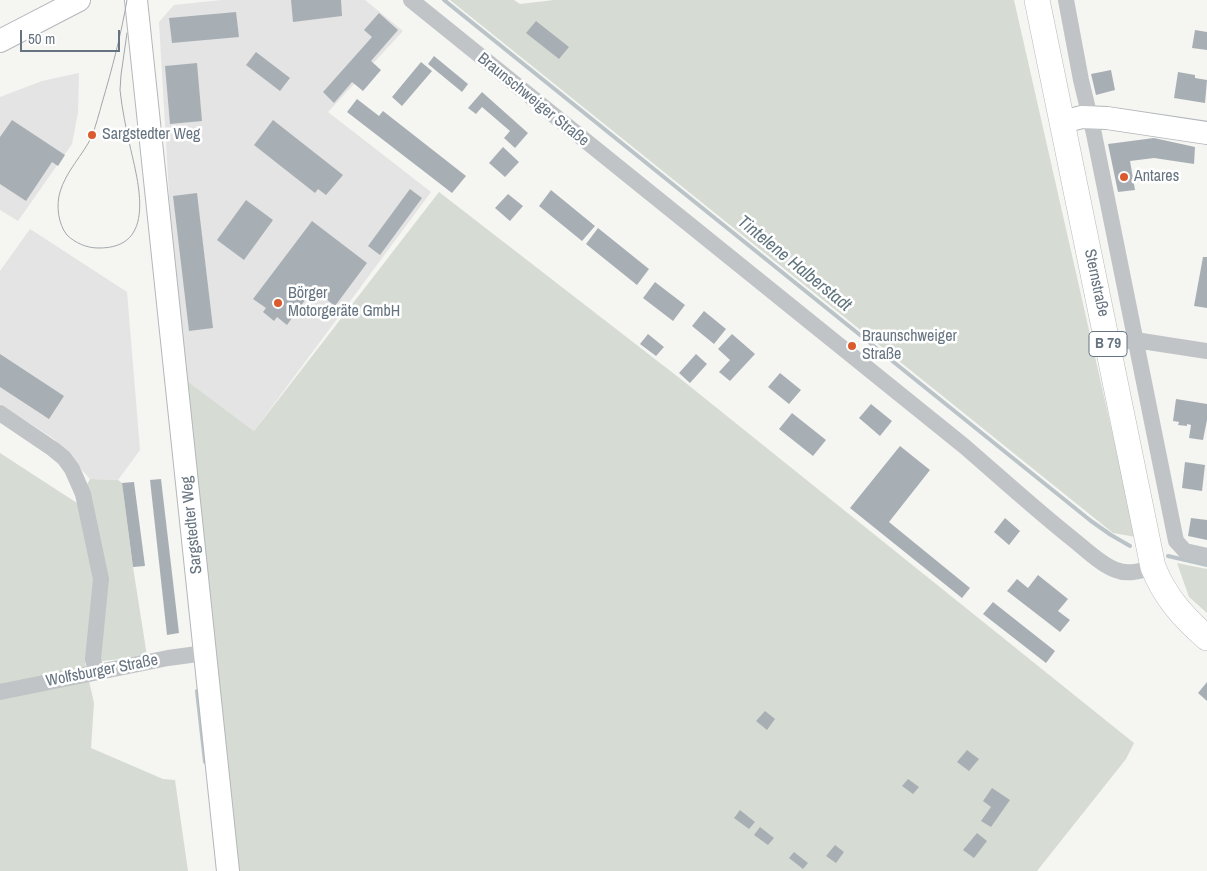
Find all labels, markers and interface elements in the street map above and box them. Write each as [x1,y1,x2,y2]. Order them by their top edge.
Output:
scale bar [22,20,122,52]
text: 50 m [28,28,55,49]
street label: Braunschweiger Straße [473,49,593,151]
place label: Sargstedter Weg [102,125,200,145]
marker: Sargstedter Weg [86,129,98,141]
place label: Antares [1134,167,1179,187]
marker: Antares [1118,171,1130,183]
water label: Tintelene Halberstadt [733,211,855,317]
street label: Sternstraße [1079,247,1113,319]
place label: Börger Motorgeräte GmbH [288,284,400,322]
marker: Börger Motorgeräte GmbH [272,297,284,309]
place label: Braunschweiger Straße [862,327,957,365]
road number: B 79 [1089,332,1127,356]
marker: Braunschweiger Straße [846,340,858,352]
street label: Sargstedter Weg [177,475,207,575]
street label: Wolfsburger Straße [44,651,160,691]

